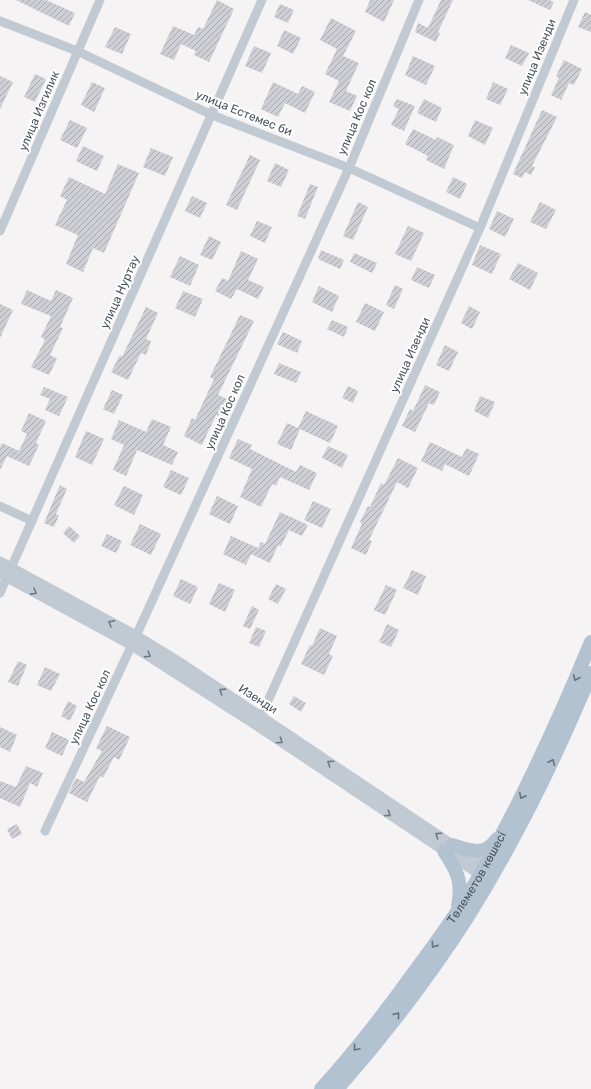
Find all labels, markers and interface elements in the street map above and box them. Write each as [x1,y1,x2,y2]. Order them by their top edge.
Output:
street label: улица Изенди [515,17,559,97]
street label: улица Изгилик [16,68,62,153]
street label: улица Кос кол [335,77,379,157]
street label: улица Естемес би [194,87,294,139]
street label: улица Нуртау [98,253,143,331]
street label: улица Изенди [387,315,433,395]
street label: улица Кос кол [202,372,248,452]
one-way arrow [30,587,37,594]
one-way arrow [108,620,115,627]
one-way arrow [144,650,151,657]
street label: улица Кос кол [67,667,113,747]
one-way arrow [573,674,581,682]
street label: Изенди [236,681,280,717]
one-way arrow [219,688,226,695]
one-way arrow [276,736,283,744]
one-way arrow [547,758,555,766]
one-way arrow [327,760,334,768]
one-way arrow [519,792,526,800]
one-way arrow [384,809,391,816]
street label: Төлеметов көшесі [444,829,509,926]
one-way arrow [435,832,442,840]
one-way arrow [432,940,439,947]
one-way arrow [392,1013,399,1020]
one-way arrow [353,1043,360,1051]

